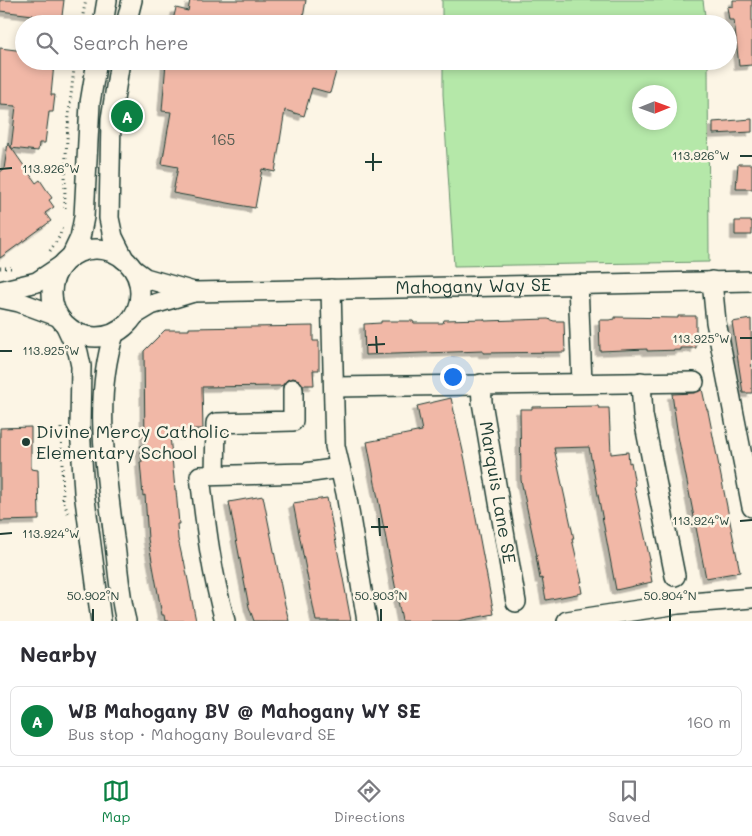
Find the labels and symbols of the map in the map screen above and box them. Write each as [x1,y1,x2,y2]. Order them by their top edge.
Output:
north arrow [632,85,677,130]
pin: A [111,97,143,135]
house number: 165 [211,129,235,149]
text: 113.926°W [672,147,730,163]
text: 113.926°W [22,160,80,176]
street label: Mahogany Way SE [395,272,552,299]
text: 113.925°W [672,330,730,346]
text: 113.925°W [22,342,80,358]
your location [440,364,466,390]
place label: Divine Mercy Catholic Elementary School [36,419,229,464]
street label: Marquis Lane SE [474,419,522,566]
marker: Divine Mercy Catholic Elementary School [20,436,32,448]
text: 113.924°W [672,512,730,528]
text: 113.924°W [22,525,80,541]
text: 50.902°N [67,587,119,603]
text: 50.903°N [355,587,407,603]
text: 50.904°N [644,587,696,603]

